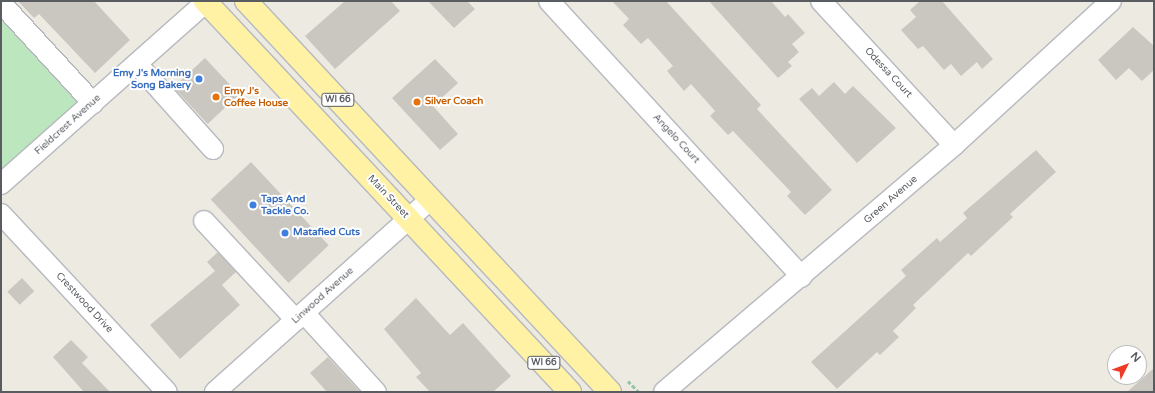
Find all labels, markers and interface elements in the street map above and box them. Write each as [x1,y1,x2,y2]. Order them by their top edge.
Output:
street label: Odessa Court [862,45,914,101]
place label: Emy J's Morning Song Bakery [113,67,191,90]
marker: Emy J's Morning Song Bakery [194,74,204,84]
place label: Emy J's Coffee House [224,85,288,108]
street label: Fieldcrest Avenue [33,92,103,158]
marker: Emy J's Coffee House [211,92,221,102]
road number: WI 66 [321,93,355,107]
place label: Silver Coach [425,96,483,108]
marker: Silver Coach [412,97,422,107]
street label: Angelo Court [650,112,702,166]
street label: Main Street [365,173,411,221]
street label: Green Avenue [862,173,920,227]
place label: Taps And Tackle Co. [261,193,309,216]
marker: Taps And Tackle Co. [248,200,258,210]
place label: Matafied Cuts [293,227,360,239]
marker: Matafied Cuts [280,228,290,238]
street label: Linwood Avenue [290,265,356,327]
street label: Crestwood Drive [53,270,115,336]
north arrow [1107,345,1147,385]
text: N [1128,350,1143,365]
road number: WI 66 [527,356,561,370]

